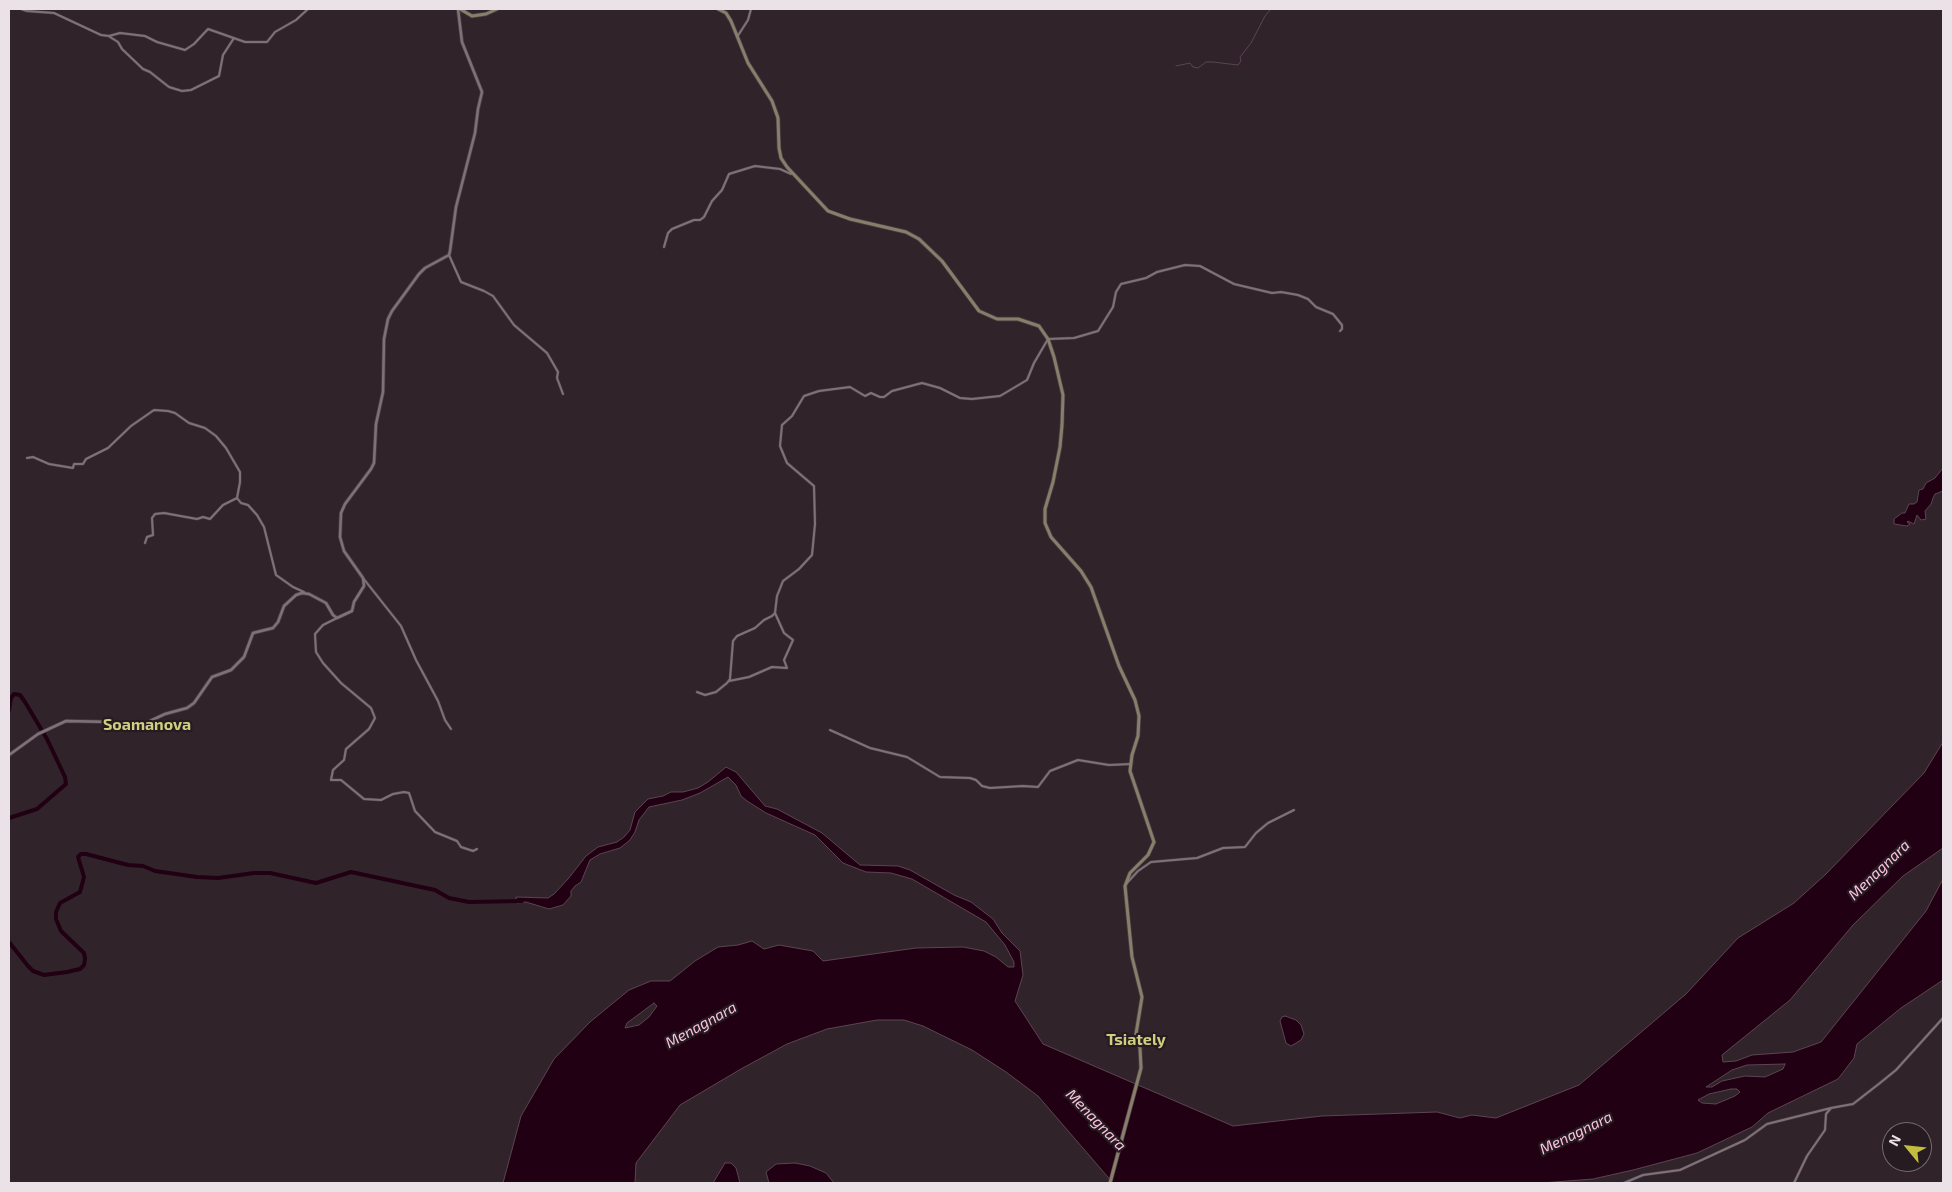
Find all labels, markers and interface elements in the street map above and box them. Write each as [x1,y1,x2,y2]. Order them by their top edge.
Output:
district label: Soamanova [103,715,191,735]
water label: Menagnara [1844,836,1914,904]
water label: Menagnara [662,998,740,1052]
district label: Tsiately [1106,1030,1166,1050]
water label: Menagnara [1062,1085,1130,1155]
water label: Menagnara [1537,1108,1615,1158]
north arrow [1882,1122,1932,1172]
text: N [1884,1132,1904,1149]

